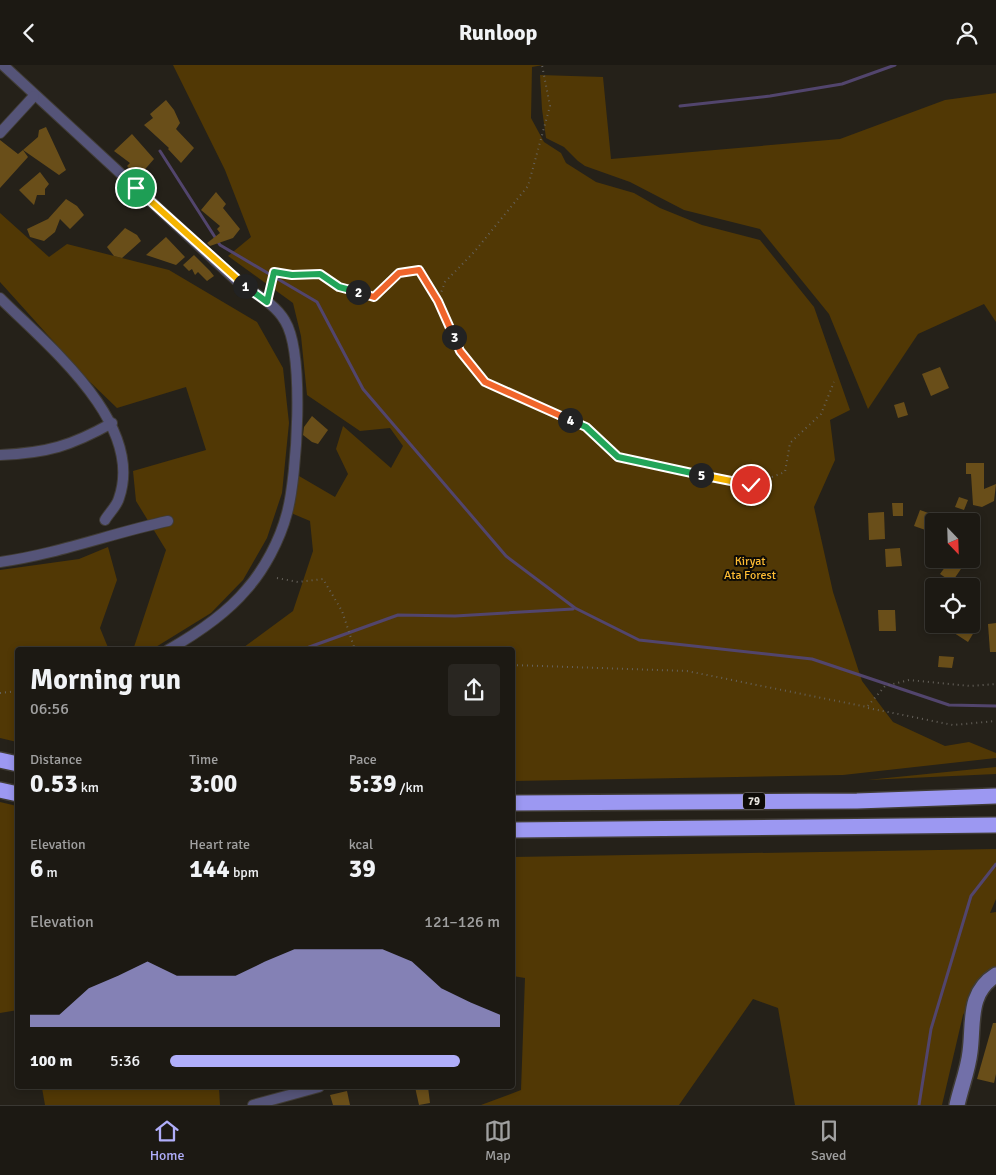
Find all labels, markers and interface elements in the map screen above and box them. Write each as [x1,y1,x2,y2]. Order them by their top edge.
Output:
icon: back [15,19,43,47]
text: Runloop [459,19,537,46]
icon: person [953,19,981,47]
pin [115,167,157,209]
icon: arrive [122,174,150,202]
pin: 1 [232,273,258,299]
text: 1 [242,278,249,295]
pin: 2 [346,279,370,305]
text: 2 [355,284,362,301]
pin: 3 [442,325,466,349]
text: 3 [451,329,458,346]
pin: 4 [558,407,582,433]
text: 4 [567,412,574,429]
pin: 5 [688,463,714,487]
pin [730,464,772,506]
text: 5 [698,467,705,484]
icon: check [737,471,765,499]
north arrow [925,513,980,567]
map controls [925,513,980,633]
park label: Kiryat Ata Forest [724,554,776,583]
button: locate [925,578,980,633]
text: Morning run [30,663,181,697]
button: share [448,664,500,716]
text: 06:56 [30,699,69,719]
text: Distance [30,751,82,768]
text: Time [189,751,218,768]
text: Pace [349,751,377,768]
text: 0.53 [30,768,78,799]
text: 3:00 [189,768,237,799]
text: 5:39 [349,768,397,799]
text: km [78,779,99,796]
text: /km [397,779,424,796]
road number: 79 [743,793,765,809]
text: Elevation [30,836,86,853]
text: Heart rate [189,836,250,853]
text: kcal [349,836,373,853]
text: 6 [30,853,44,884]
text: 144 [189,853,230,884]
text: 39 [349,853,376,884]
text: m [44,864,58,881]
text: bpm [230,864,259,881]
text: Elevation [30,912,94,932]
text: 121–126 m [424,912,500,932]
text: 100 m [30,1051,72,1071]
text: 5:36 [110,1051,140,1071]
tab: Home [150,1117,185,1164]
tab: Map [484,1117,512,1164]
tab: Saved [811,1117,846,1164]

